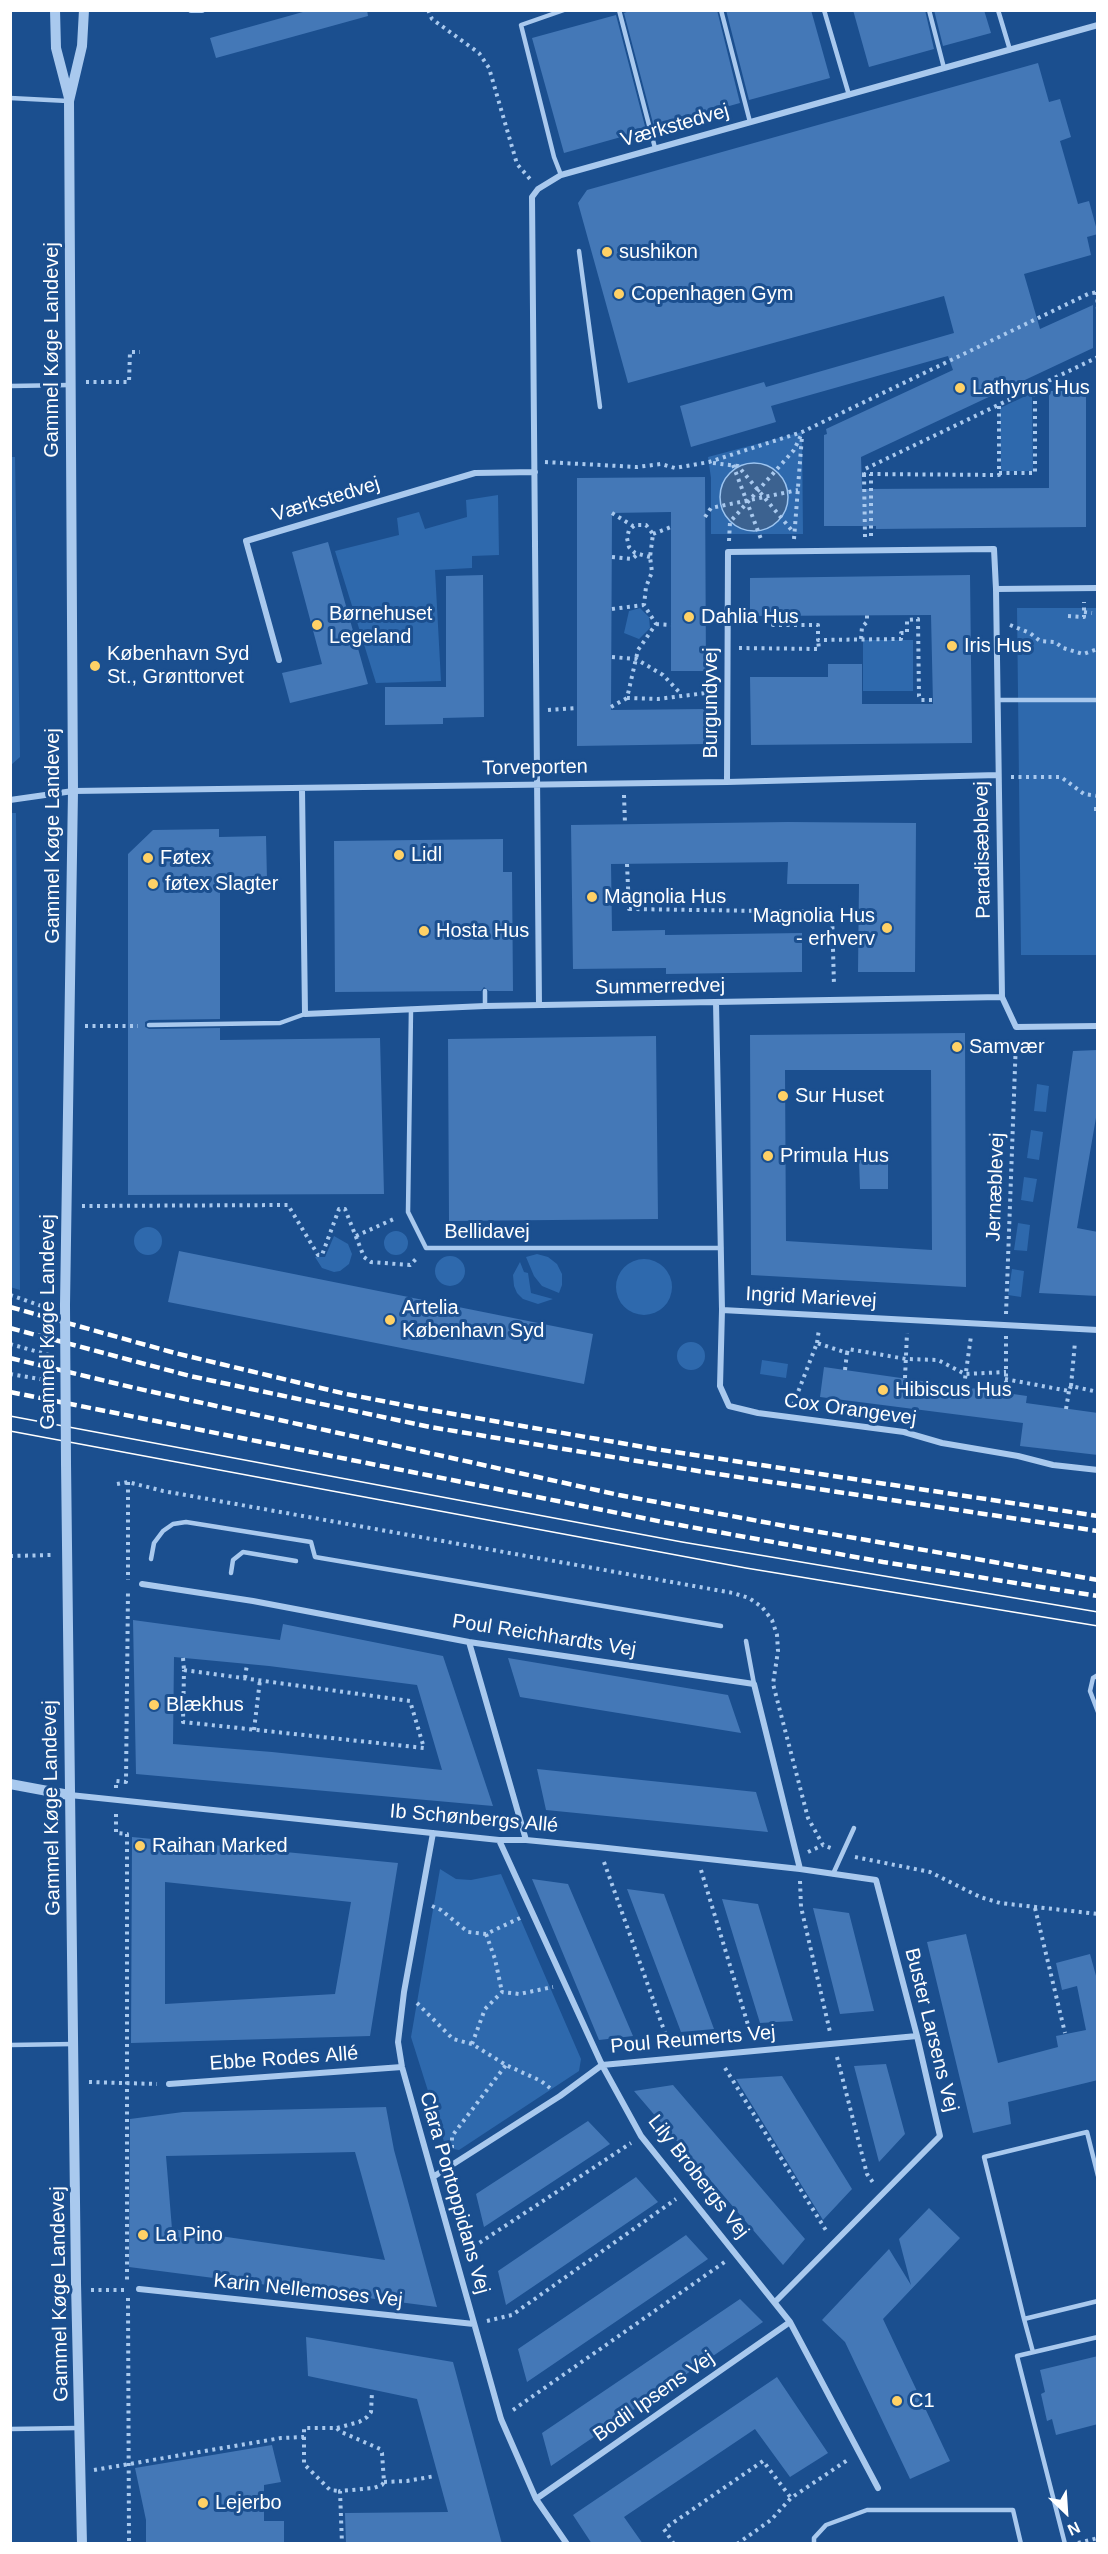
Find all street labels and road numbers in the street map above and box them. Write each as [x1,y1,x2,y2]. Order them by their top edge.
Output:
street label: Værkstedvej [618,99,732,153]
street label: Gammel Køge Landevej [40,242,64,458]
street label: Værkstedvej [269,472,383,528]
street label: Burgundyvej [699,647,723,759]
street label: Gammel Køge Landevej [41,728,65,944]
street label: Torveporten [482,755,588,781]
street label: Paradisæblevej [970,781,996,919]
street label: Summerredvej [595,974,725,1000]
street label: Jernæblevej [982,1132,1010,1242]
street label: Gammel Køge Landevej [36,1214,60,1430]
street label: Bellidavej [444,1220,530,1244]
street label: Ingrid Marievej [745,1283,877,1313]
street label: Cox Orangevej [782,1389,918,1431]
street label: Poul Reichhardts Vej [450,1610,638,1662]
street label: Gammel Køge Landevej [38,1700,66,1916]
street label: Ib Schønbergs Allé [389,1800,559,1838]
street label: Buster Larsens Vej [899,1946,963,2114]
street label: Poul Reumerts Vej [609,2021,777,2059]
street label: Ebbe Rodes Allé [209,2042,359,2076]
street label: Clara Pontoppidans Vej [414,2089,494,2297]
street label: Lily Brobergs Vej [642,2110,754,2244]
street label: Gammel Køge Landevej [46,2186,74,2402]
street label: Karin Nellemoses Vej [212,2269,404,2313]
street label: Bodil Ipsens Vej [589,2346,719,2448]

